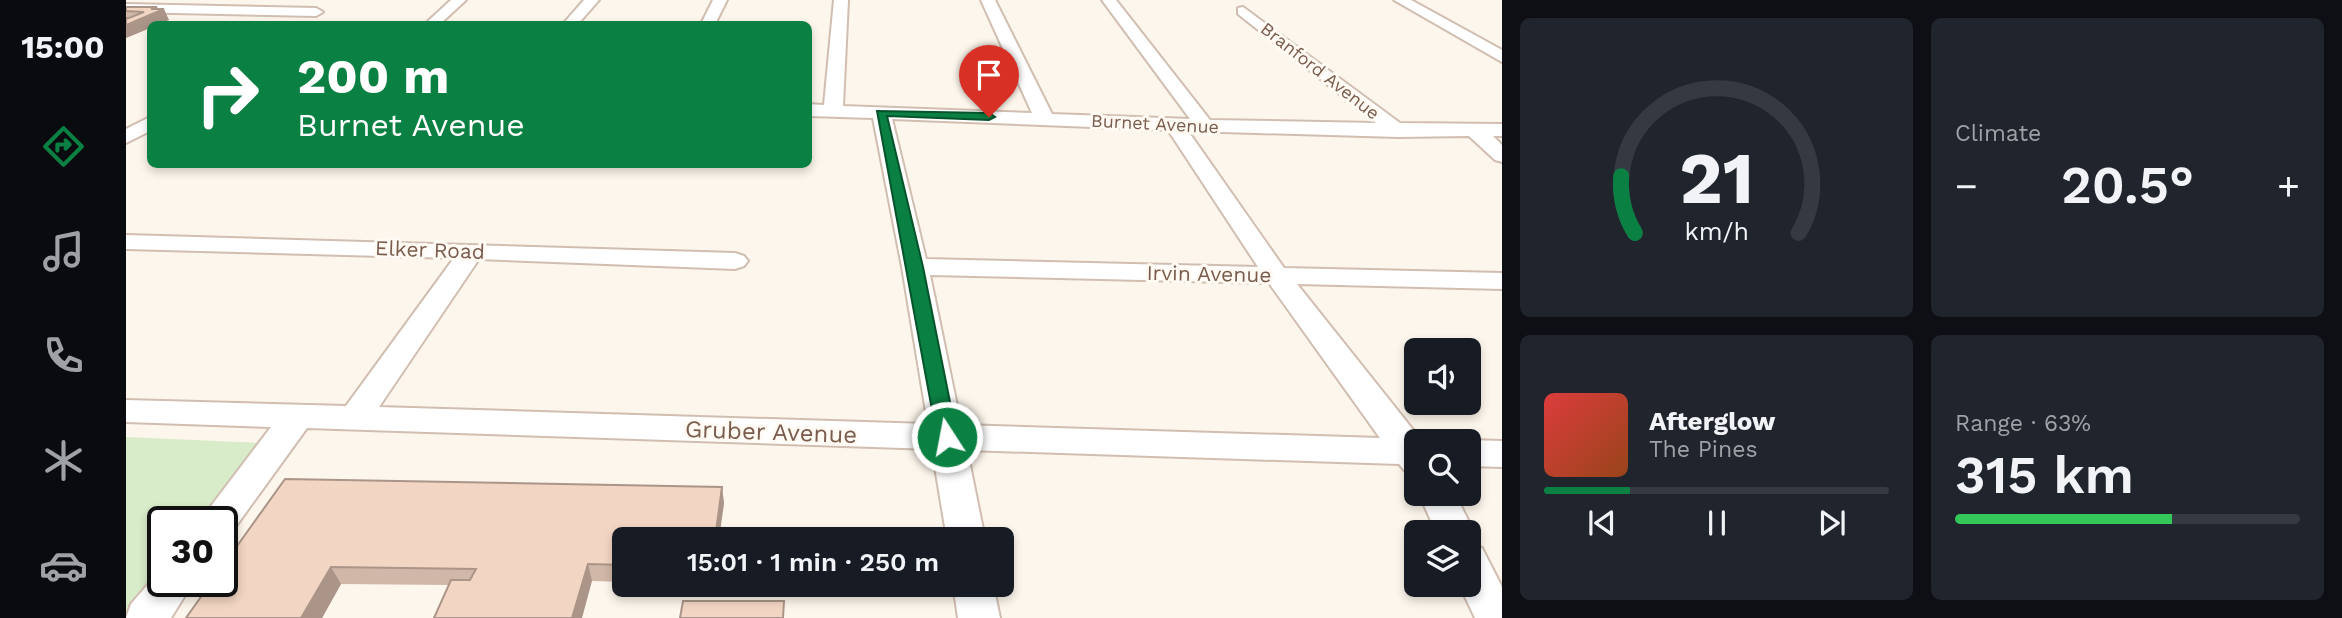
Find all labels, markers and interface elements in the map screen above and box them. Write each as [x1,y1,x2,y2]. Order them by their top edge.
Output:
street label: Branford Avenue [1257,18,1384,124]
text: 15:00 [21,28,105,66]
pin [959,45,1019,117]
text: 200 m [297,47,449,105]
icon: right [182,49,273,140]
icon: arrive [970,56,1008,94]
text: Burnet Avenue [297,106,525,144]
street label: Burnet Avenue [1091,110,1220,137]
text: Climate [1955,120,2041,147]
icon: directions [39,122,88,171]
text: 21 [1679,136,1754,222]
text: 20.5° [2061,155,2194,216]
text: − [1955,164,1978,208]
text: + [2277,164,2300,208]
text: km/h [1684,217,1749,246]
icon: music [39,227,88,276]
street label: Elker Road [375,235,485,264]
street label: Irvin Avenue [1146,260,1272,287]
icon: phone [39,331,88,380]
map controls [1404,338,1481,597]
button: sound [1404,338,1481,415]
position arrow [910,400,984,474]
text: Afterglow [1649,406,1775,436]
text: Range · 63% [1955,410,2091,437]
street label: Gruber Avenue [684,415,858,449]
button: search [1404,429,1481,506]
icon: climate [39,436,88,485]
text: The Pines [1649,436,1758,463]
text: 315 km [1955,445,2134,506]
icon: previous [1583,504,1621,542]
icon: pause [1698,504,1736,542]
icon: next [1813,504,1851,542]
speed limit sign: 30 [147,506,238,597]
button: layers [1404,520,1481,597]
icon: car [39,541,88,590]
text: 15:01 · 1 min · 250 m [687,547,939,577]

